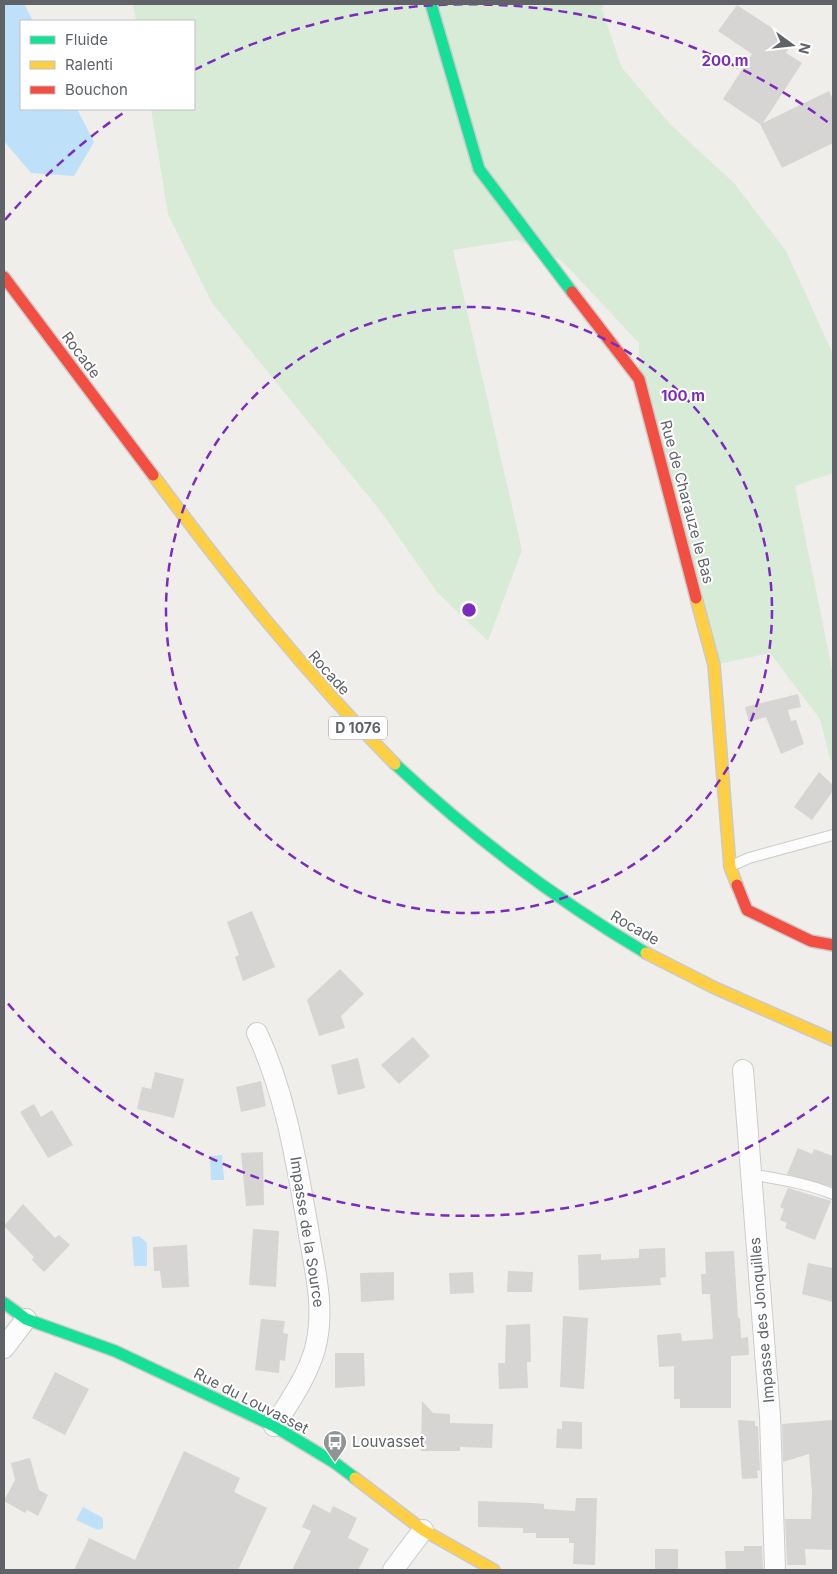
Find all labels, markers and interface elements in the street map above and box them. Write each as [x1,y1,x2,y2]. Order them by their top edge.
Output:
legend [20,20,195,110]
north arrow [767,20,817,70]
text: Fluide [65,30,108,49]
text: N [795,41,815,56]
text: 200 m [702,51,748,70]
text: Ralenti [65,55,113,74]
text: Bouchon [65,80,128,99]
street label: Rocade [58,328,105,382]
text: 100 m [661,386,705,405]
street label: Rue de Charauze le Bas [656,418,718,586]
centre of rings [460,601,478,619]
street label: Rocade [304,646,354,699]
road number: D 1076 [329,716,387,740]
street label: Rocade [607,906,663,949]
street label: Impasse de la Source [286,1155,329,1309]
street label: Impasse des Jonquilles [745,1237,778,1403]
street label: Rue du Louvasset [191,1363,312,1438]
bus stop icon: Louvasset [322,1429,348,1463]
place label: Louvasset [352,1432,425,1451]

